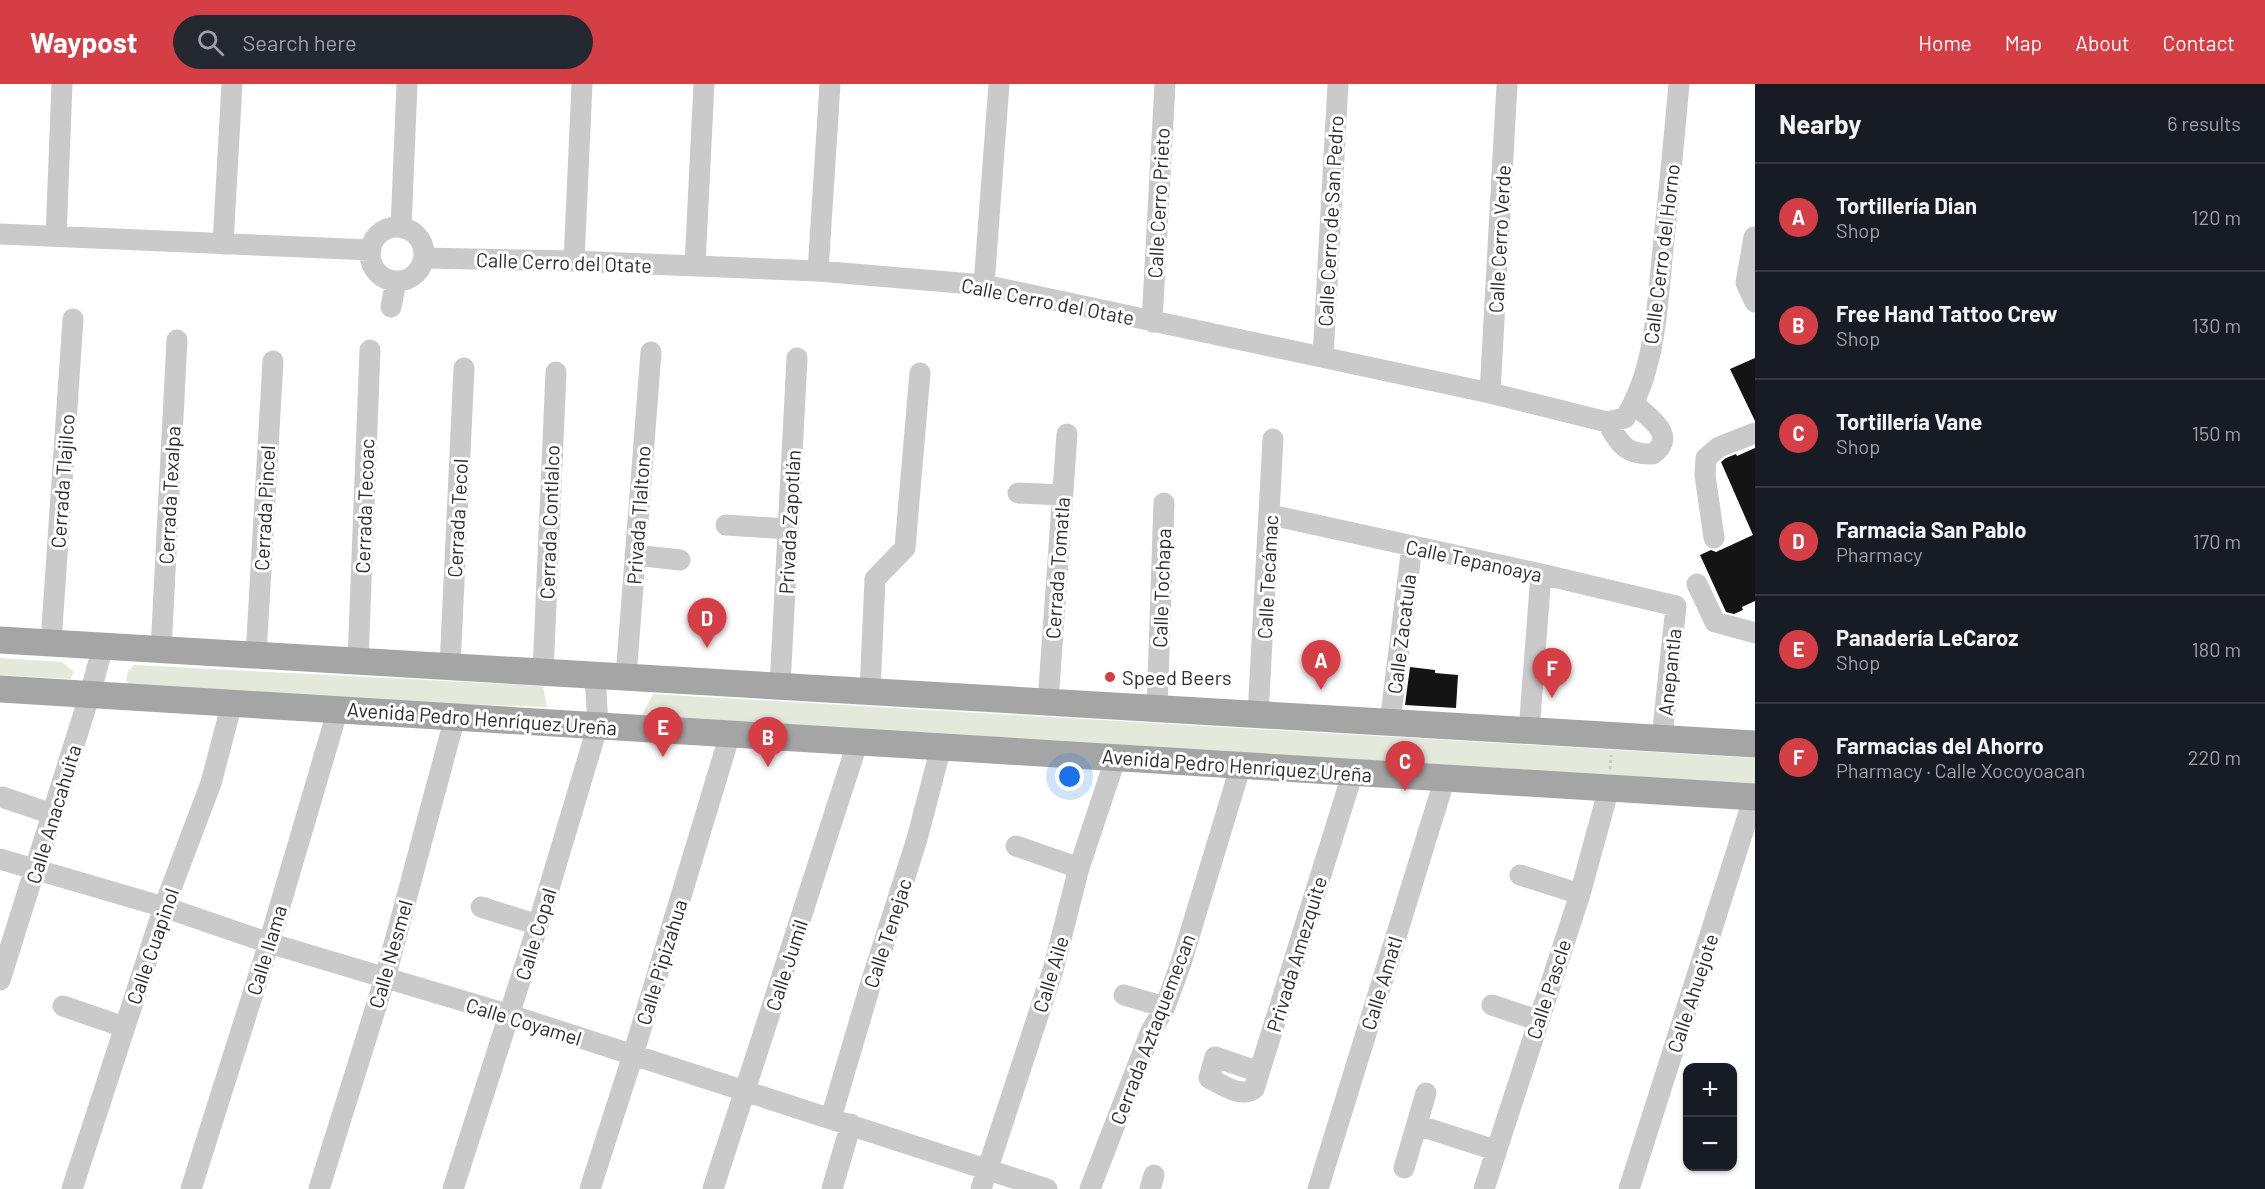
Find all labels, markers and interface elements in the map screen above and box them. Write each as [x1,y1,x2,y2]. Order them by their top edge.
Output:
search box [173,15,593,69]
text: Waypost [30,25,137,59]
icon: search [194,26,227,59]
text: Search here [242,29,357,55]
text: Home [1918,30,1972,55]
text: Map [2005,30,2042,55]
text: About [2075,30,2130,55]
text: Contact [2163,30,2235,55]
text: Nearby [1779,108,1861,139]
text: 6 results [2167,111,2241,135]
street label: Calle Cerro de San Pedro [1312,115,1348,327]
street label: Calle Cerro Prieto [1142,127,1174,279]
street label: Calle Cerro del Horno [1638,163,1684,345]
street label: Calle Cerro Verde [1483,164,1515,314]
text: Tortillería Dian [1836,192,1977,218]
text: A [1792,205,1805,229]
text: 120 m [2191,205,2241,229]
text: Shop [1836,218,1880,242]
street label: Calle Cerro del Otate [476,247,652,277]
street label: Calle Cerro del Otate [959,272,1137,330]
text: Free Hand Tattoo Crew [1836,300,2058,326]
text: B [1792,313,1805,337]
text: 130 m [2192,313,2241,337]
text: Shop [1836,326,1880,350]
text: Tortillería Vane [1836,408,1982,434]
street label: Cerrada Tlajilco [45,413,79,549]
text: C [1792,421,1805,445]
text: 150 m [2192,421,2241,445]
street label: Cerrada Texalpa [153,425,185,565]
text: Shop [1836,434,1880,458]
street label: Cerrada Tecoac [350,438,378,574]
street label: Cerrada Contlalco [534,444,564,600]
street label: Cerrada Pincel [249,445,279,571]
street label: Privada Tlaltono [621,445,655,585]
street label: Privada Zapotlán [773,449,805,595]
street label: Cerrada Tecol [442,458,472,578]
street label: Cerrada Tomatla [1040,496,1074,640]
street label: Calle Tecámac [1252,514,1282,640]
text: Farmacia San Pablo [1836,516,2026,542]
street label: Calle Tochapa [1147,528,1175,648]
text: D [1792,529,1805,553]
text: 170 m [2193,529,2241,553]
street label: Calle Tepanoaya [1404,534,1544,586]
text: Pharmacy [1836,542,1922,566]
street label: Calle Zacatula [1382,573,1420,695]
pin: D [688,598,726,648]
text: Panadería LeCaroz [1836,624,2018,650]
street label: Anepantla [1652,627,1686,717]
text: E [1793,637,1804,661]
text: 180 m [2192,637,2241,661]
pin: A [1302,640,1340,690]
pin: F [1532,648,1572,698]
text: Shop [1836,650,1880,674]
place label: Speed Beers [1122,665,1232,689]
marker: Speed Beers [1103,670,1117,684]
street label: Avenida Pedro Henríquez Ureña [346,697,618,739]
pin: E [644,708,682,757]
pin: B [748,718,788,767]
text: Farmacias del Ahorro [1836,732,2044,758]
street label: Calle Anacahuita [20,742,86,886]
pin: C [1386,742,1424,791]
street label: Avenida Pedro Henríquez Ureña [1101,744,1373,786]
text: F [1793,745,1804,769]
text: 220 m [2188,745,2241,769]
text: Pharmacy · Calle Xocoyoacan [1836,758,2085,782]
your location [1055,762,1084,791]
street label: Privada Amezquite [1261,873,1331,1035]
street label: Calle Tenejac [858,875,916,991]
street label: Calle Cuapinol [121,885,183,1007]
street label: Calle Copal [510,885,560,983]
street label: Calle Pipizahua [631,896,691,1028]
street label: Calle Nesmel [363,897,417,1011]
street label: Calle Ilama [241,902,291,998]
street label: Calle Jumil [760,916,812,1014]
street label: Cerrada Aztaquemecan [1105,930,1199,1128]
street label: Calle Ahuejote [1661,930,1723,1056]
street label: Calle Aile [1027,933,1073,1015]
street label: Calle Amatl [1355,933,1407,1033]
street label: Calle Pascle [1521,936,1575,1042]
street label: Calle Coyamel [463,992,585,1050]
map controls [1683,1063,1737,1171]
button: + [1683,1063,1737,1117]
button: − [1683,1117,1737,1171]

